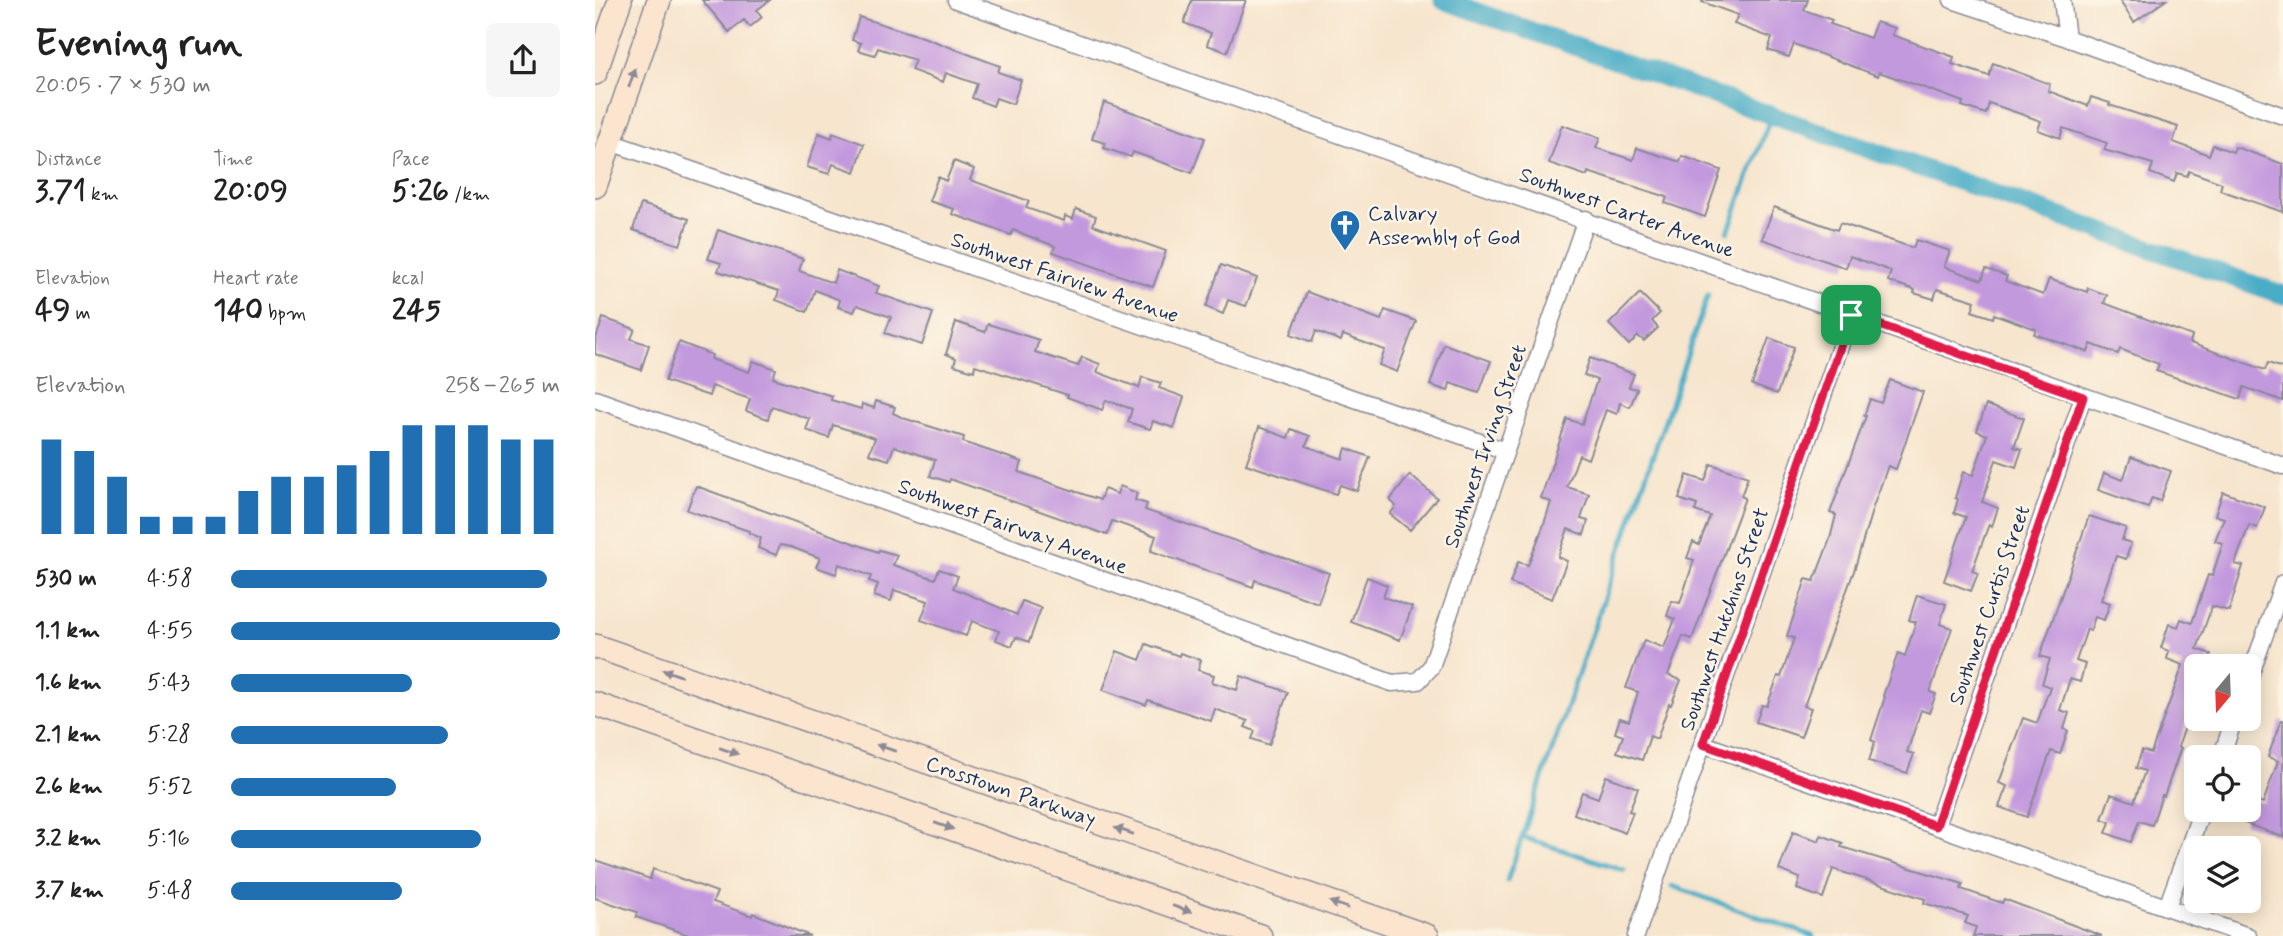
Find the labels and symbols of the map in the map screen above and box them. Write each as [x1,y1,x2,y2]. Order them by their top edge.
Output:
one-way arrow [627,67,638,88]
street label: Southwest Carter Avenue [1515,161,1738,265]
place label: Calvary Assembly of God [1368,200,1521,252]
church icon: Calvary Assembly of God [1328,208,1362,252]
street label: Southwest Fairview Avenue [947,226,1182,330]
pin [1821,285,1881,345]
street label: Southwest Irving Street [1438,341,1534,552]
street label: Southwest Fairway Avenue [894,472,1131,582]
street label: Southwest Curtis Street [1943,502,2037,709]
street label: Southwest Hutchins Street [1674,504,1776,734]
north arrow [2184,654,2261,732]
one-way arrow [661,667,682,678]
one-way arrow [876,742,897,753]
one-way arrow [718,746,739,757]
street label: Crosstown Parkway [922,750,1099,834]
one-way arrow [933,821,954,832]
one-way arrow [1114,825,1135,836]
one-way arrow [1329,899,1350,910]
one-way arrow [1171,904,1192,915]

